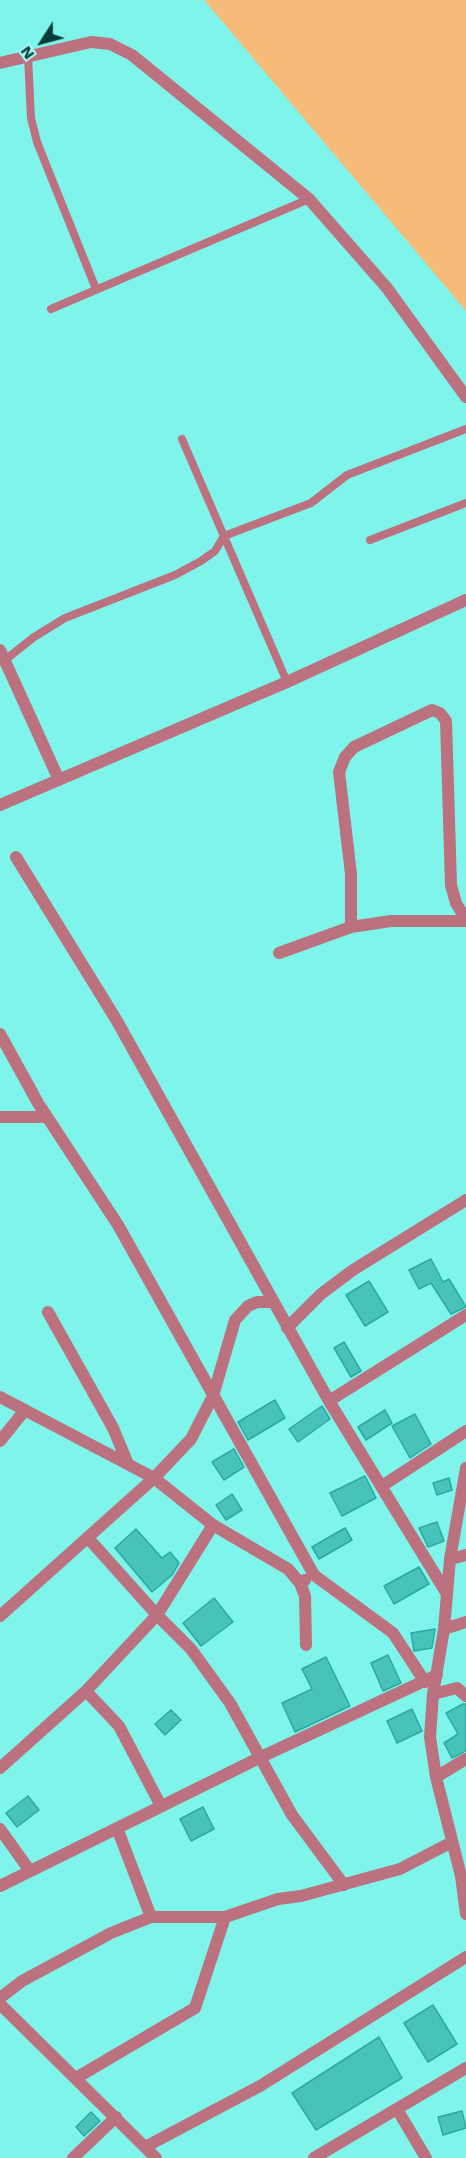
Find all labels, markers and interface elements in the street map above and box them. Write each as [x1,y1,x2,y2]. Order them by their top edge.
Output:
north arrow [12,12,72,72]
text: N [16,42,38,63]

